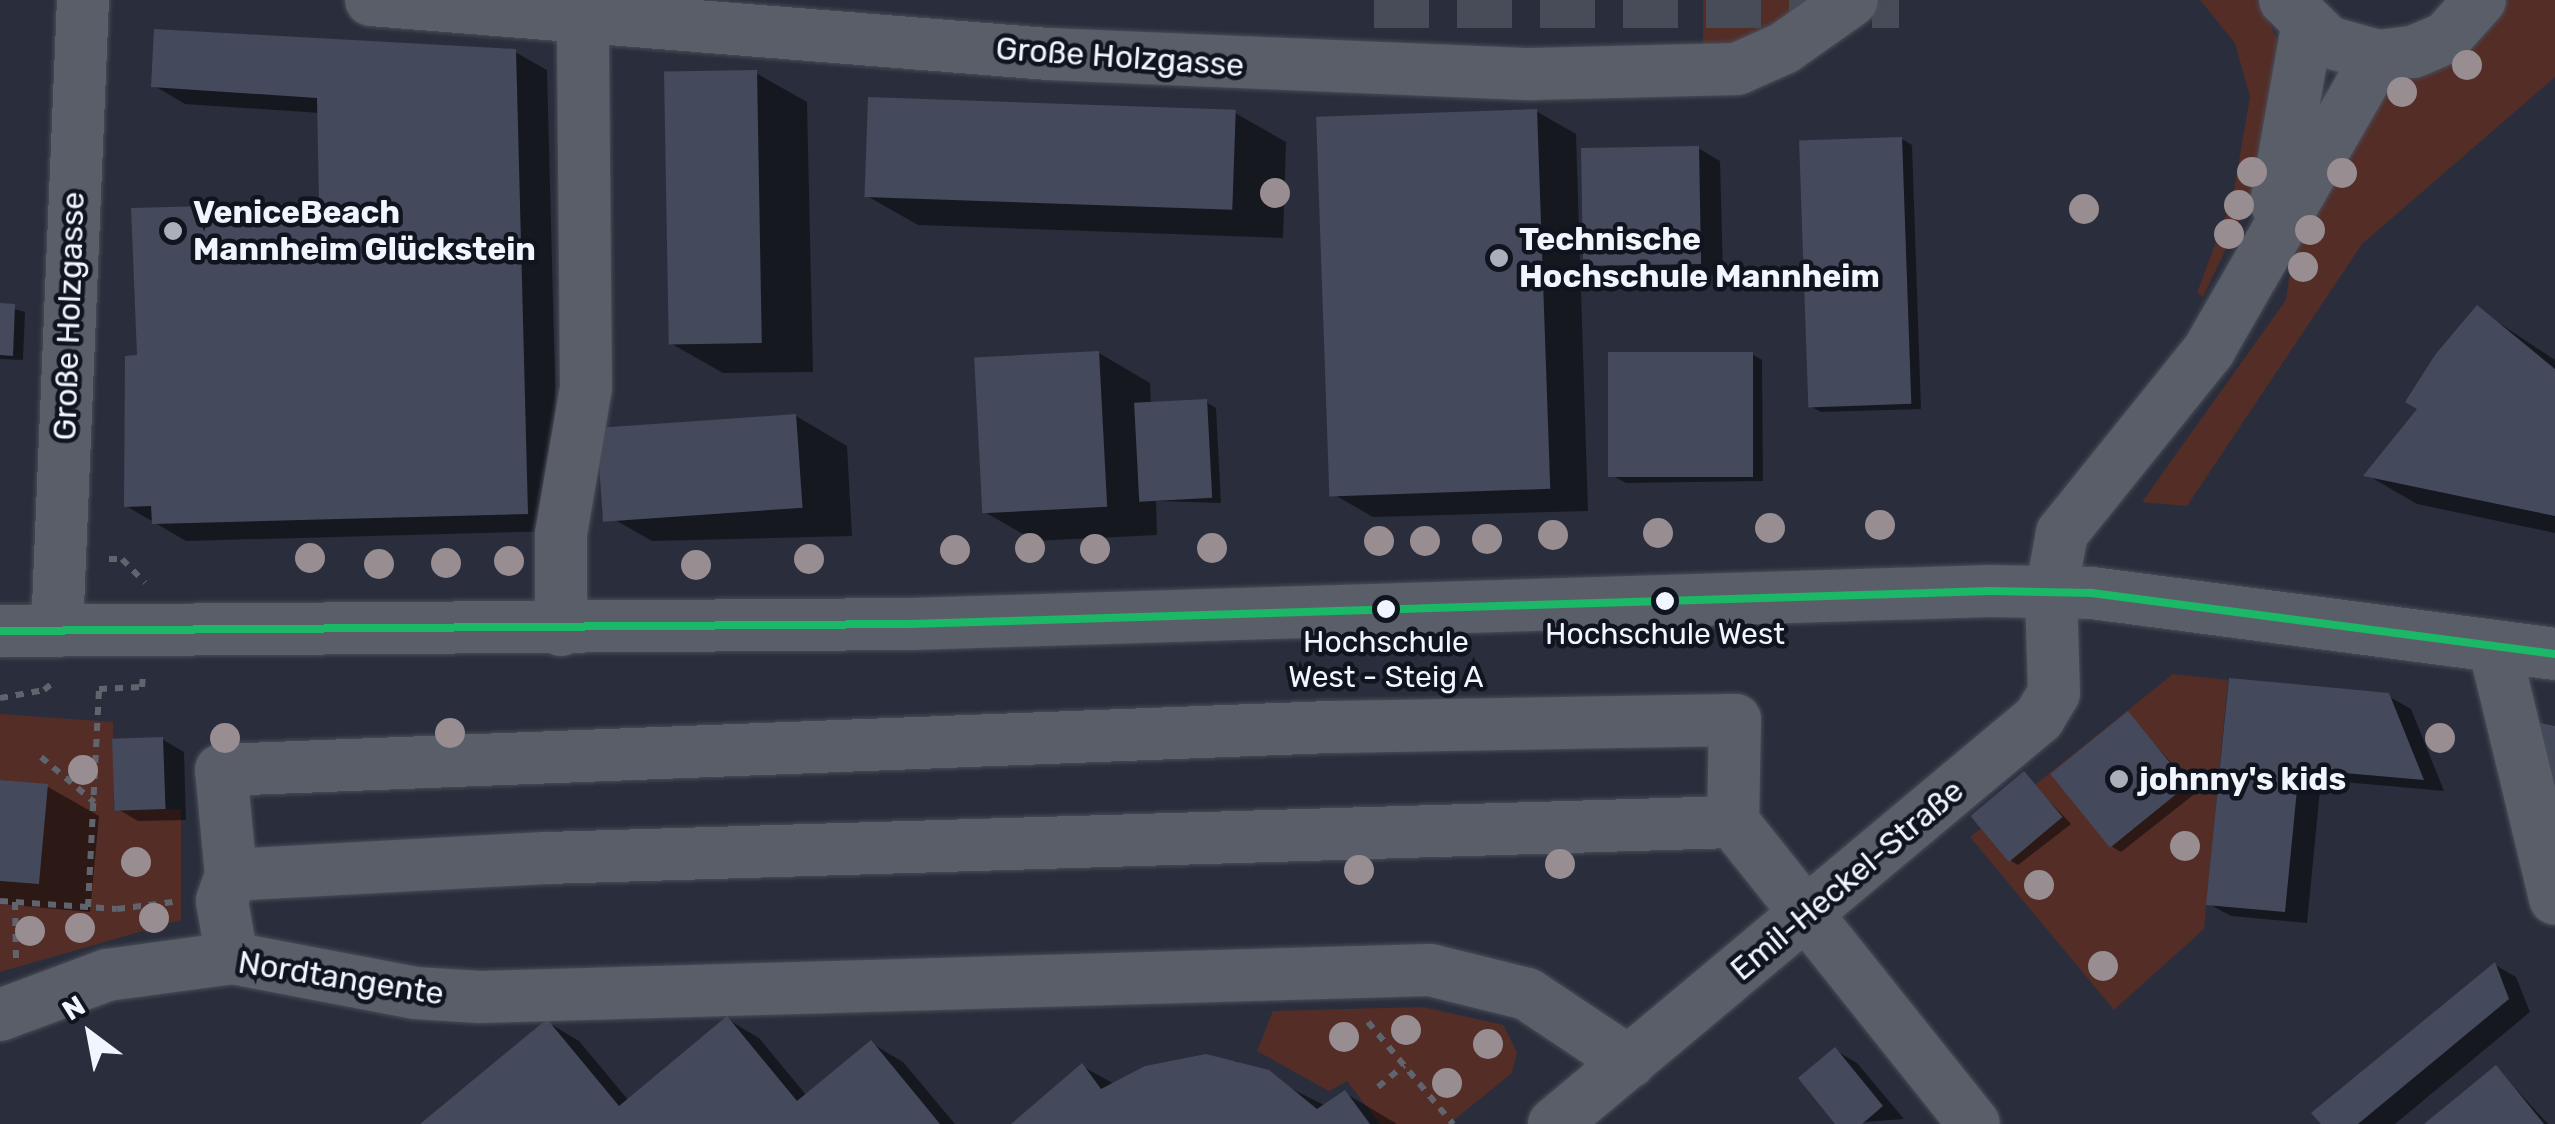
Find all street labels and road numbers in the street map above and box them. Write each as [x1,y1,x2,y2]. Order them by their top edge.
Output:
street label: Große Holzgasse [994,29,1246,85]
street label: Große Holzgasse [45,191,93,441]
street label: Emil-Heckel-Straße [1723,771,1971,989]
street label: Nordtangente [235,943,447,1013]

